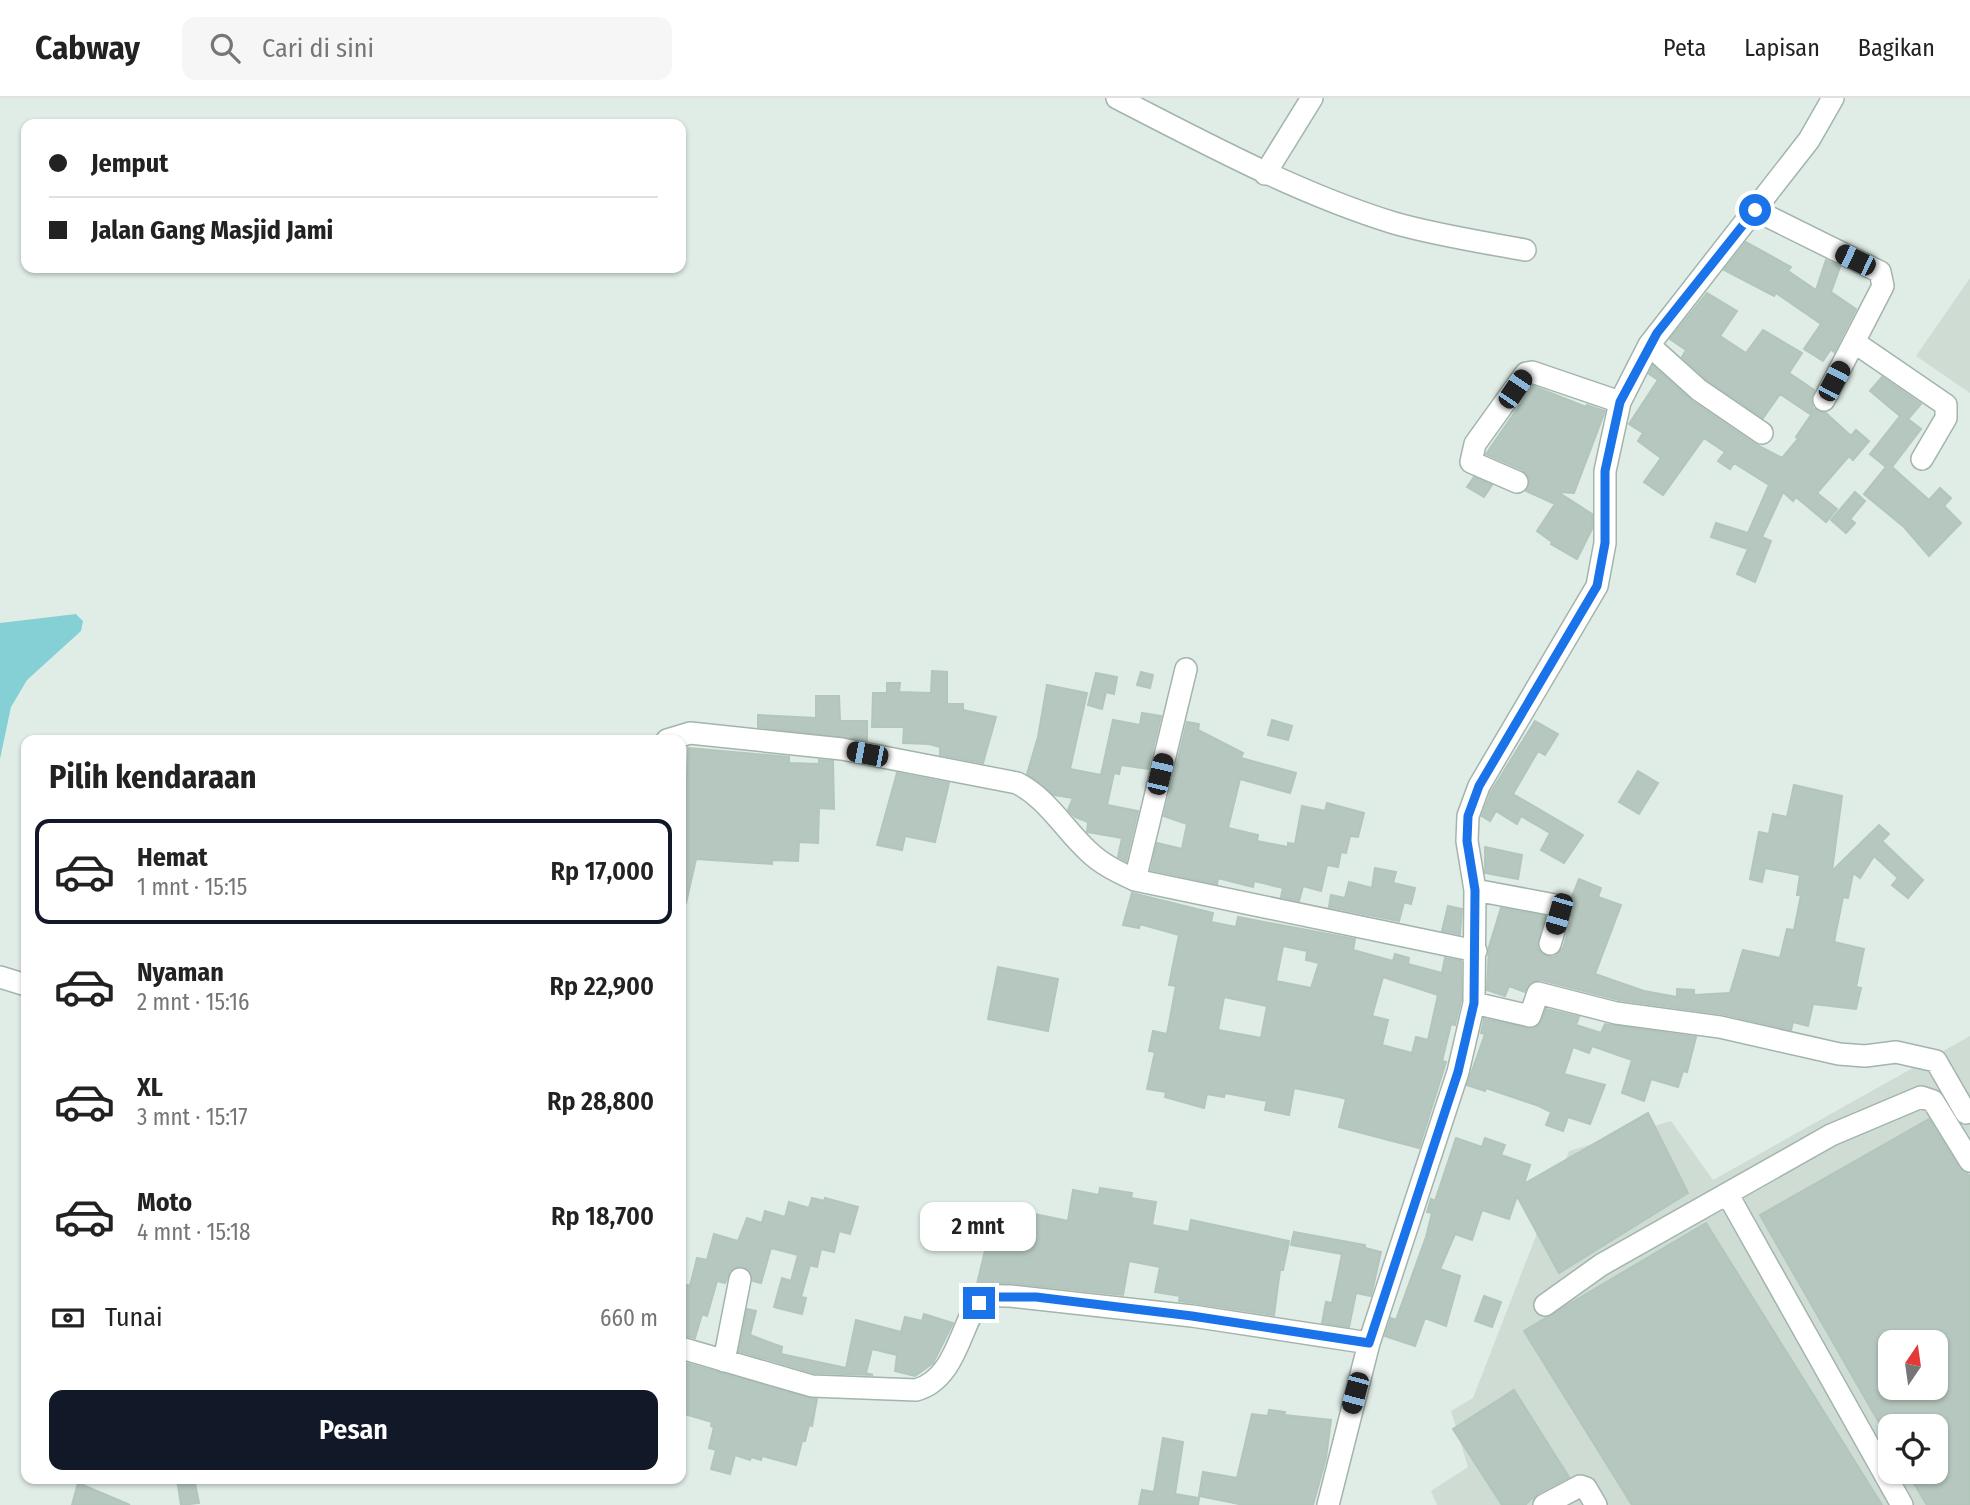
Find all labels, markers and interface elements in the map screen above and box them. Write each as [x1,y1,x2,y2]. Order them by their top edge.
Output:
search box [182,17,672,80]
text: Cabway [35,28,140,68]
icon: search [206,29,244,67]
text: Cari di sini [262,33,374,64]
text: Peta [1663,34,1706,62]
text: Lapisan [1744,34,1820,62]
text: Bagikan [1858,34,1935,62]
text: Jemput [91,148,168,179]
route start [1739,194,1771,226]
text: Jalan Gang Masjid Jami [91,215,333,246]
car [1832,241,1879,279]
car [1815,358,1854,404]
car [1495,366,1536,412]
car [845,740,890,768]
car [1146,751,1175,797]
text: Pilih kendaraan [49,758,257,796]
icon: car [53,840,116,903]
text: Hemat [137,842,208,873]
text: Rp 17,000 [551,856,654,887]
text: 1 mnt · 15:15 [137,873,247,901]
car [1544,891,1575,937]
icon: car [53,955,116,1018]
text: Nyaman [137,957,224,988]
text: Rp 22,900 [550,971,654,1002]
text: 2 mnt · 15:16 [137,988,249,1016]
icon: car [53,1070,116,1133]
text: XL [137,1072,163,1103]
text: Rp 28,800 [547,1086,654,1117]
text: 3 mnt · 15:17 [137,1103,248,1131]
icon: car [53,1185,116,1248]
text: Moto [137,1187,192,1218]
text: Rp 18,700 [551,1201,654,1232]
callout: 2 mnt [921,1202,1037,1250]
text: 2 mnt [951,1212,1005,1240]
text: 4 mnt · 15:18 [137,1218,250,1246]
route end [963,1287,995,1319]
icon: cash [49,1299,87,1337]
text: Tunai [105,1302,163,1333]
text: 660 m [600,1304,658,1332]
north arrow [1878,1330,1948,1400]
map controls [1878,1330,1948,1484]
car [1340,1370,1371,1416]
button: Pesan [49,1390,658,1470]
button: locate [1878,1414,1948,1484]

